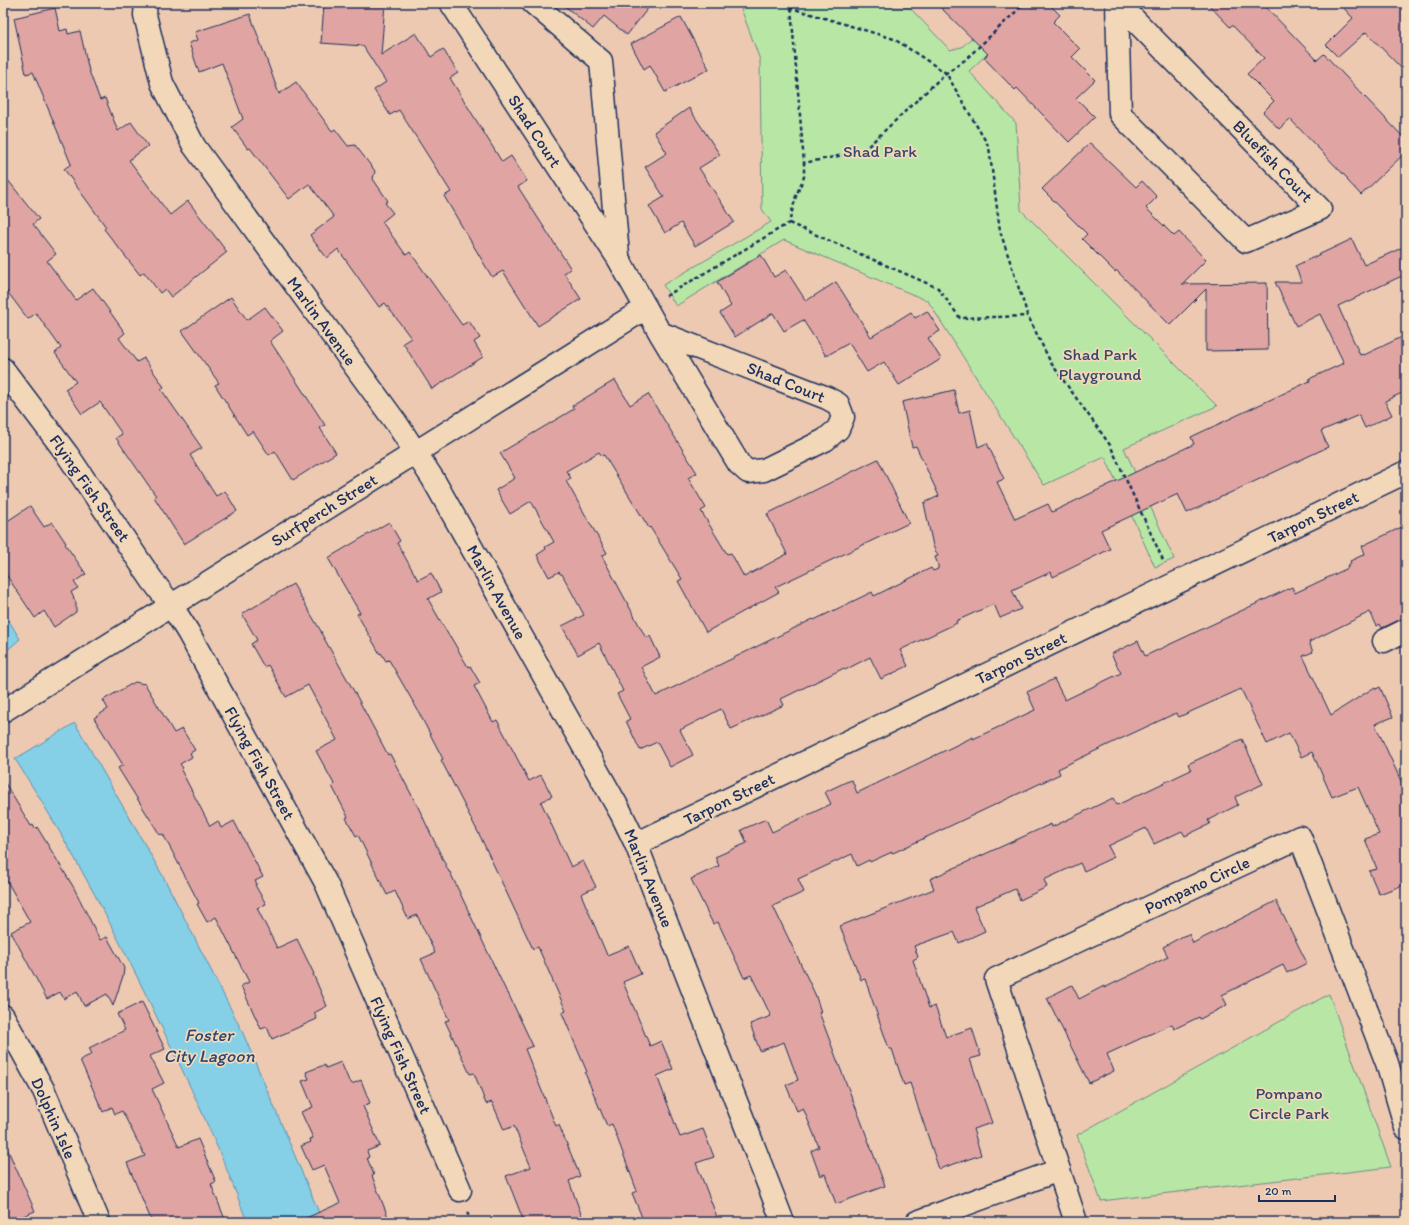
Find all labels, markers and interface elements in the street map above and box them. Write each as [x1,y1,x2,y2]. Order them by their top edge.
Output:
street label: Shad Court [504,91,566,171]
street label: Bluefish Court [1229,116,1318,207]
park label: Shad Park [843,141,917,161]
street label: Marlin Avenue [283,273,361,369]
park label: Shad Park Playground [1058,344,1142,384]
street label: Shad Court [744,357,828,407]
street label: Flying Fish Street [46,430,134,546]
street label: Surfperch Street [267,469,381,551]
street label: Tarpon Street [1264,486,1362,548]
street label: Marlin Avenue [463,541,531,643]
street label: Tarpon Street [972,627,1070,689]
street label: Flying Fish Street [221,703,299,823]
street label: Tarpon Street [680,768,778,830]
street label: Marlin Avenue [620,826,678,930]
street label: Pompano Circle [1141,852,1253,918]
street label: Flying Fish Street [366,993,436,1117]
water label: Foster City Lagoon [163,1024,255,1067]
street label: Dolphin Isle [27,1074,81,1162]
park label: Pompano Circle Park [1249,1083,1330,1123]
scale bar [1259,1177,1335,1203]
text: 20 m [1265,1184,1292,1198]

